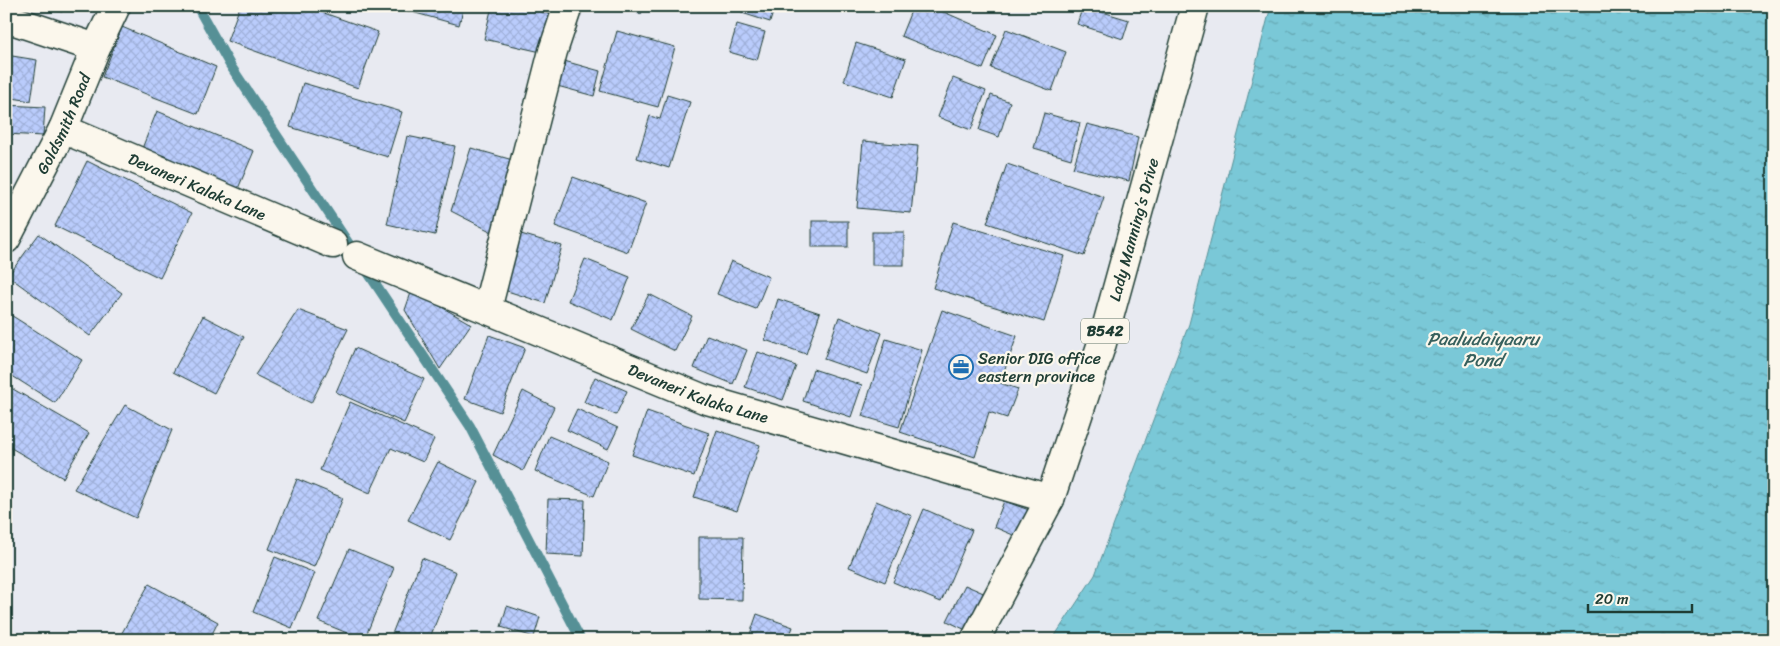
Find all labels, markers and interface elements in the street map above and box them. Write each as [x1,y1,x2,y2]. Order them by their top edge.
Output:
street label: Goldsmith Road [28,67,99,179]
street label: Devaneri Kalaka Lane [124,144,271,229]
street label: Lady Manning’s Drive [1100,154,1167,304]
road number: B542 [1081,318,1129,344]
water label: Paaludaiyaaru Pond [1427,323,1541,376]
place label: Senior DIG office eastern province [978,344,1101,391]
office icon: Senior DIG office eastern province [948,354,974,380]
street label: Devaneri Kalaka Lane [623,355,772,431]
scale bar [1588,581,1691,613]
text: 20 m [1595,586,1629,612]

